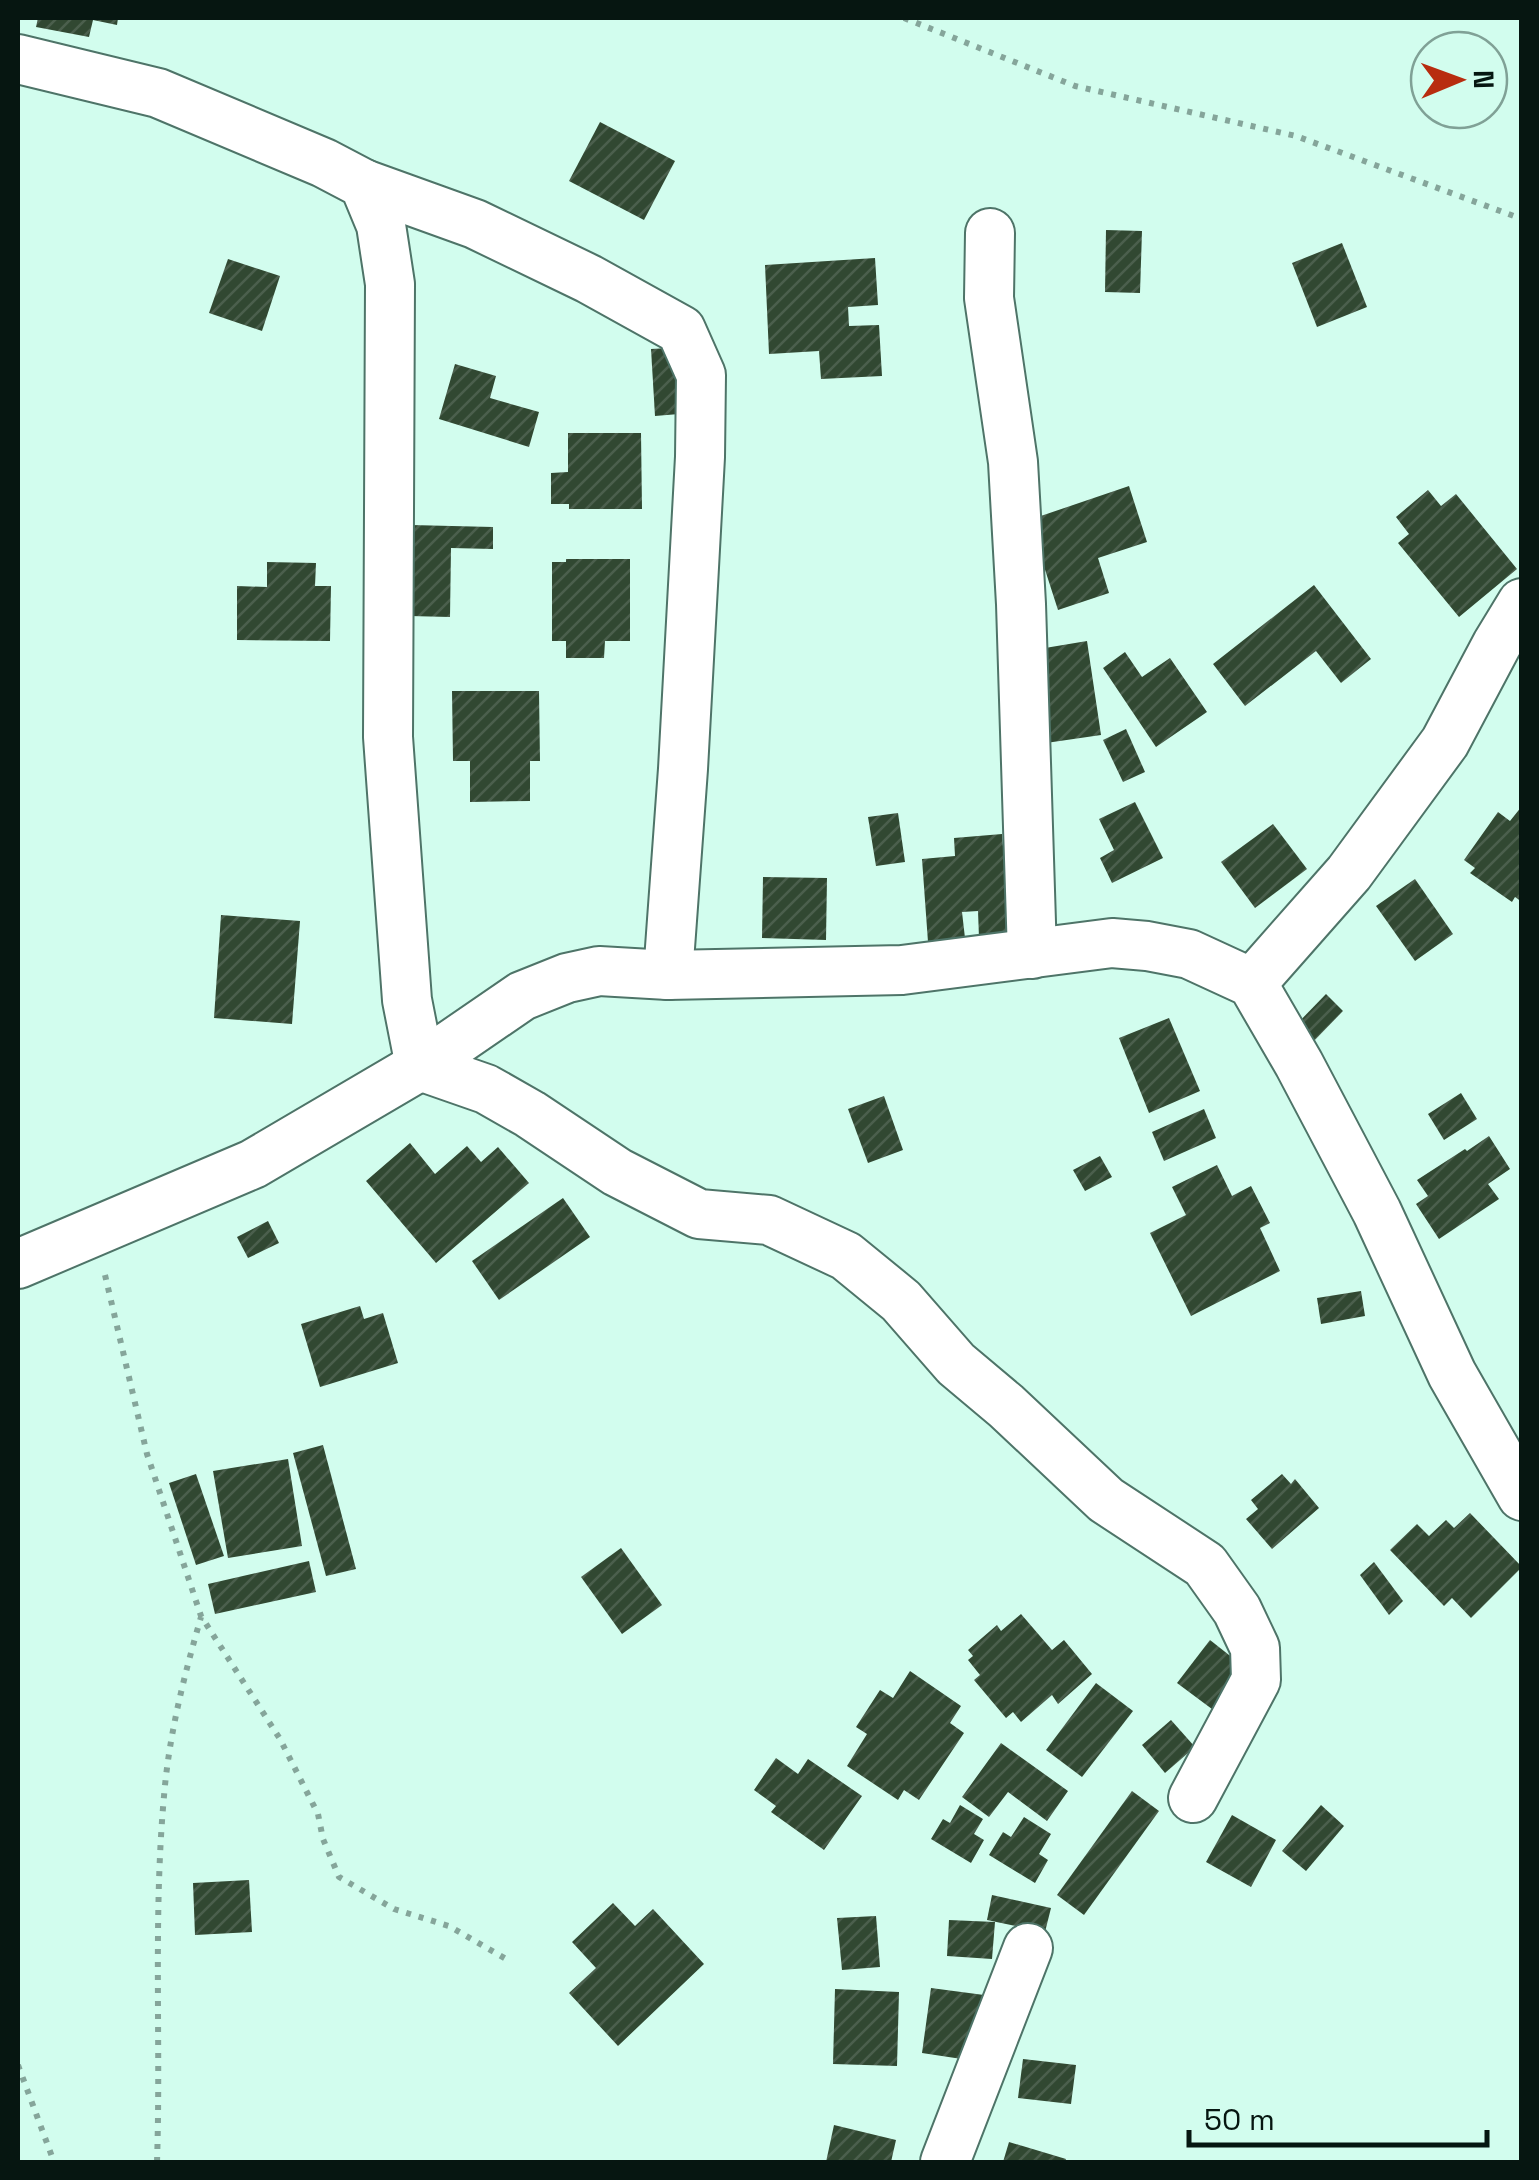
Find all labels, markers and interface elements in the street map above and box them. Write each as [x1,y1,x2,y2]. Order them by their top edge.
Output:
north arrow [1409,30,1509,130]
text: N [1466,70,1502,89]
scale bar [1189,2085,1486,2147]
text: 50 m [1204,2100,1275,2139]

